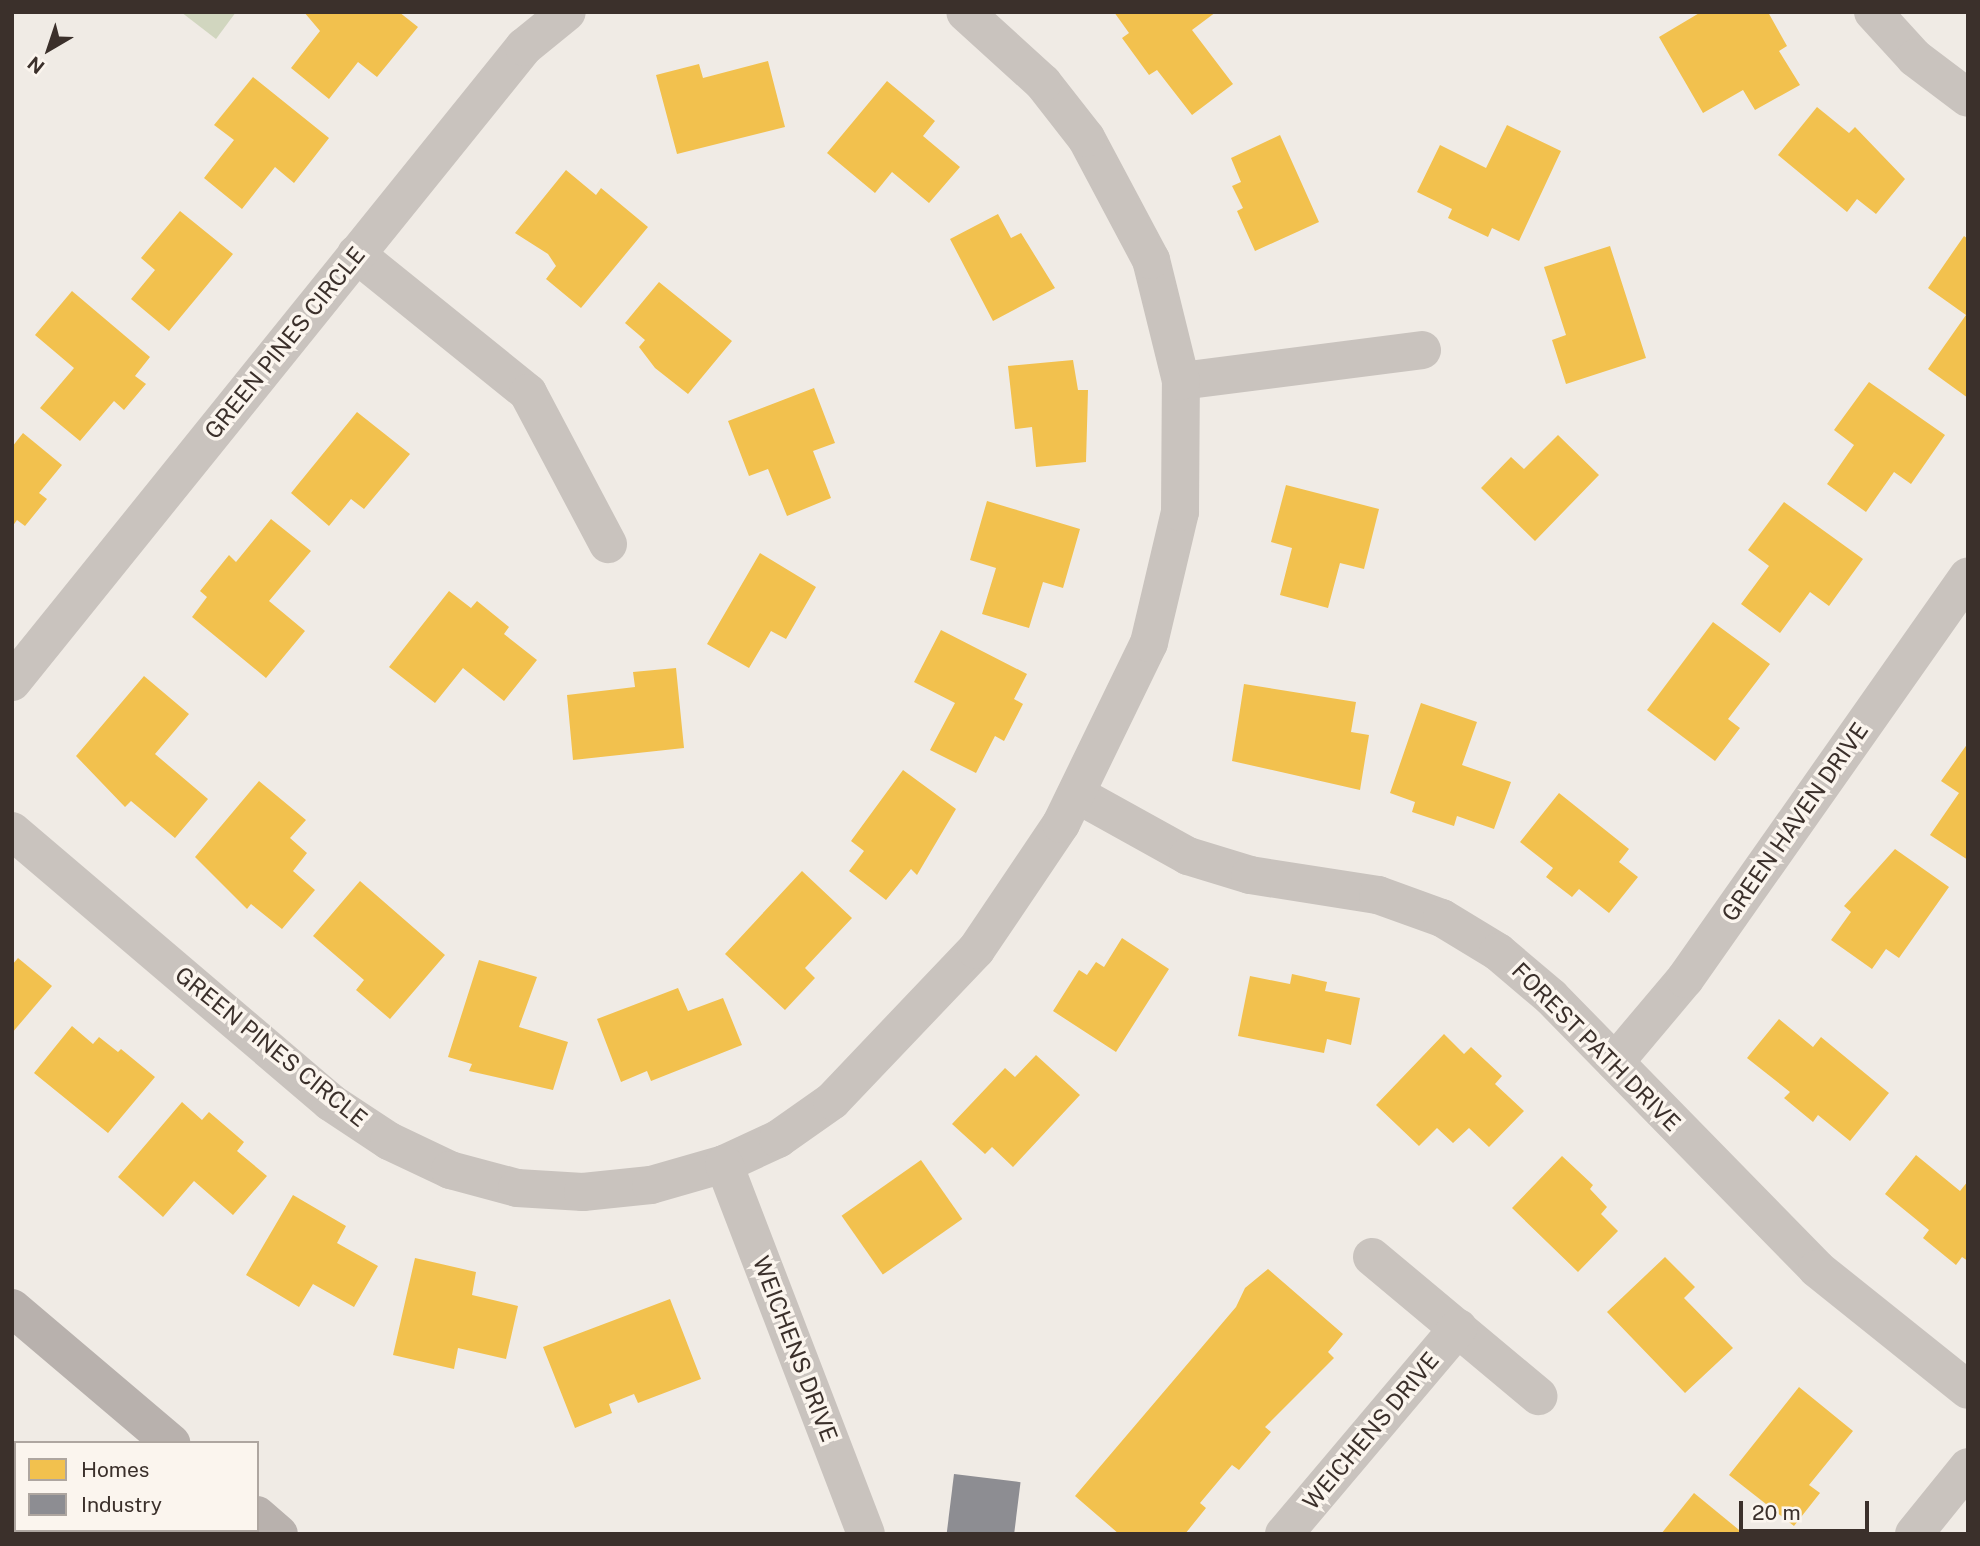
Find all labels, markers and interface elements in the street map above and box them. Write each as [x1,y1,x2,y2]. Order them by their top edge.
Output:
north arrow [14,14,84,84]
text: N [23,52,48,79]
street label: GREEN PINES CIRCLE [199,241,371,445]
street label: GREEN HAVEN DRIVE [1716,717,1874,927]
street label: FOREST PATH DRIVE [1506,957,1686,1137]
street label: GREEN PINES CIRCLE [169,961,373,1133]
street label: WEICHENS DRIVE [747,1252,843,1446]
street label: WEICHENS DRIVE [1297,1347,1445,1515]
legend [14,1441,259,1532]
text: Homes [81,1457,149,1482]
scale bar [1742,1486,1871,1530]
text: Industry [81,1492,162,1517]
text: 20 m [1752,1500,1801,1525]

